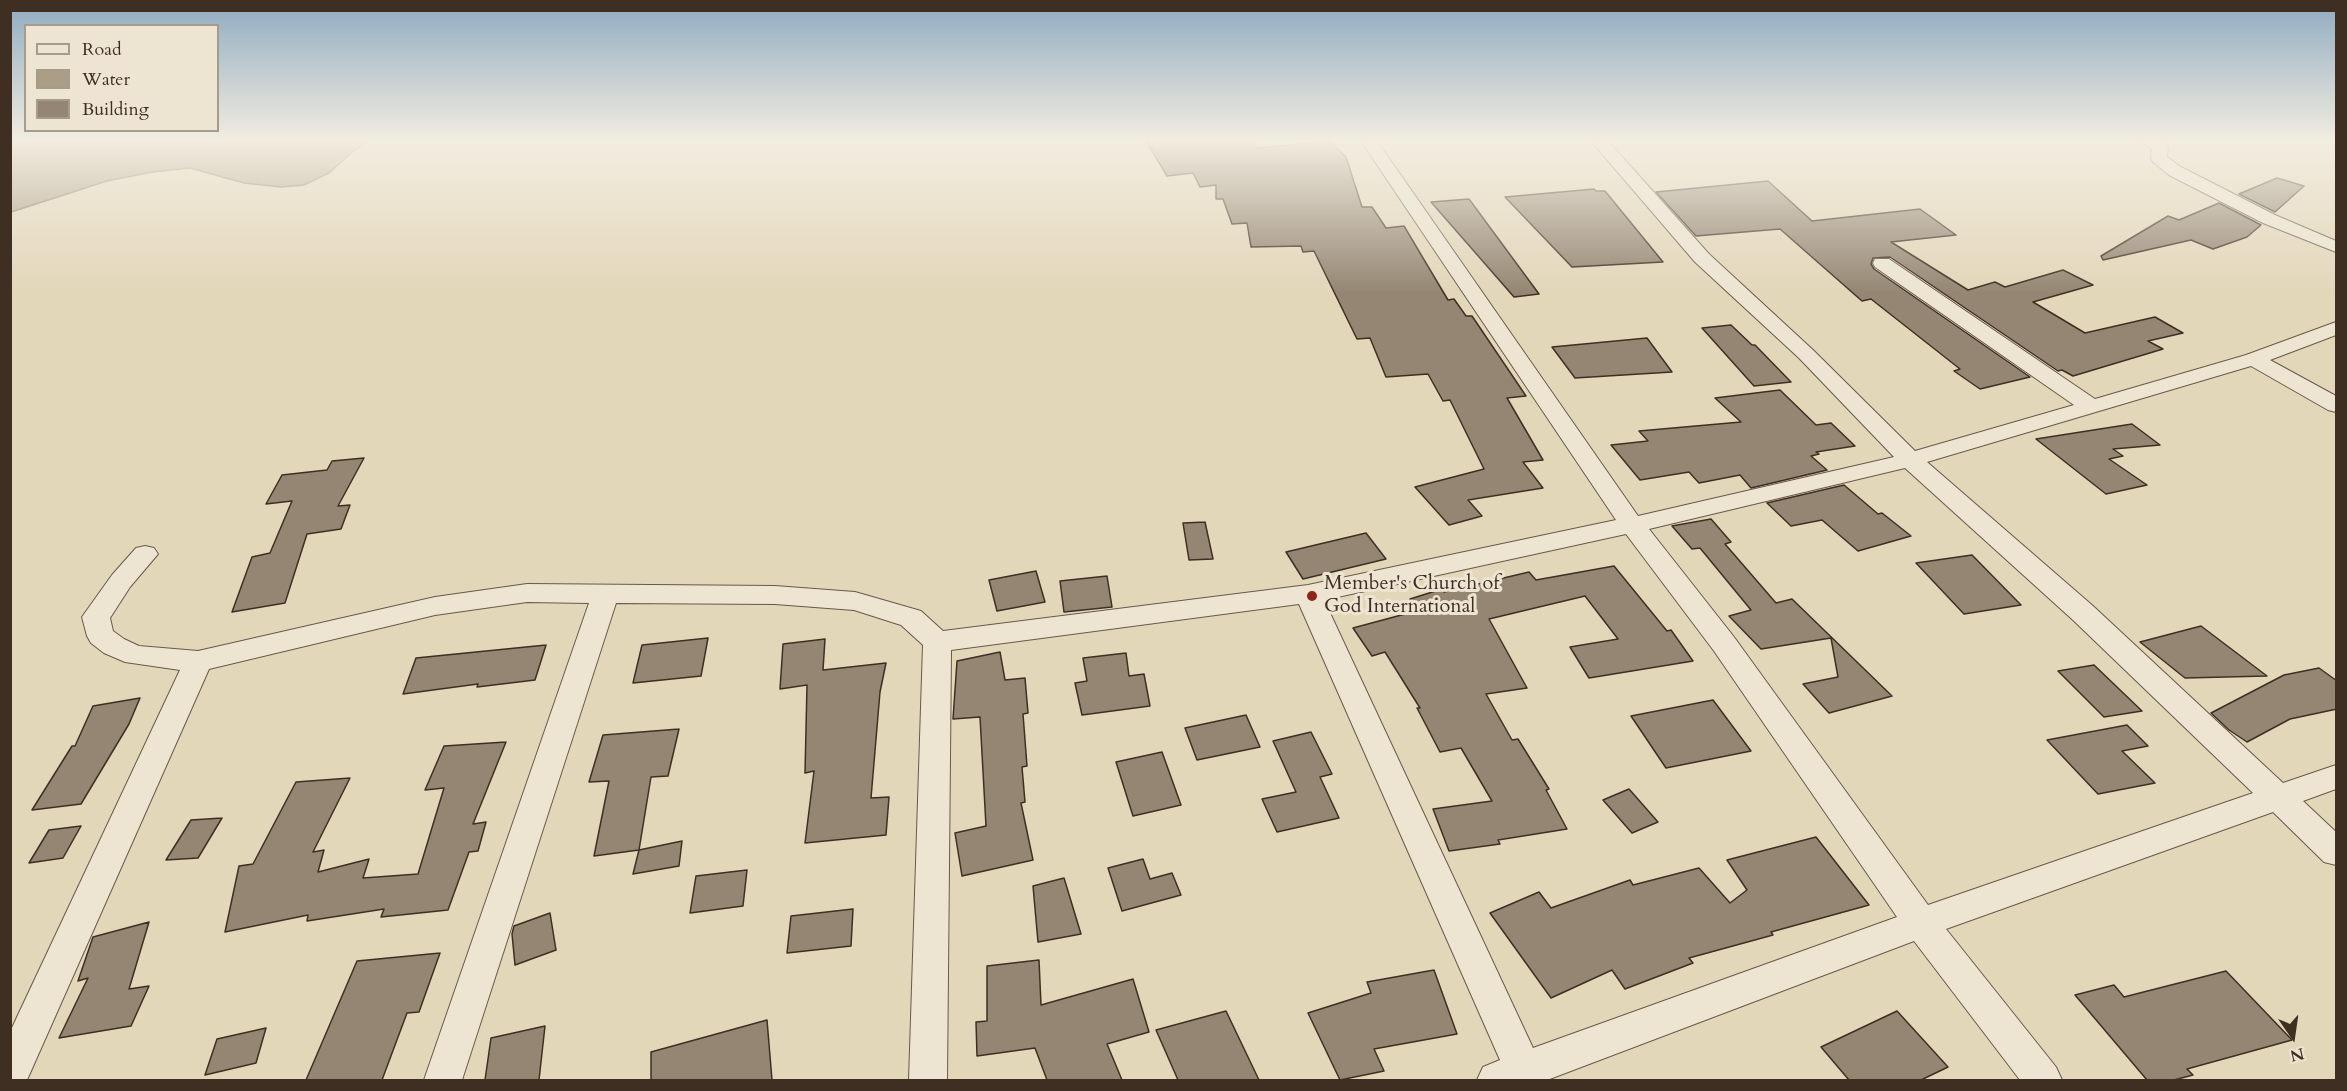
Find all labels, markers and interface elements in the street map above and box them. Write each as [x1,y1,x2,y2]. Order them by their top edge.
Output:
legend [24,24,219,132]
text: Road [82,37,122,62]
text: Water [82,67,130,92]
text: Building [82,97,149,122]
place label: Member's Church of God International [1324,572,1499,619]
marker: Member's Church of God International [1305,589,1319,603]
north arrow [2263,1007,2323,1067]
text: N [2288,1042,2306,1067]

